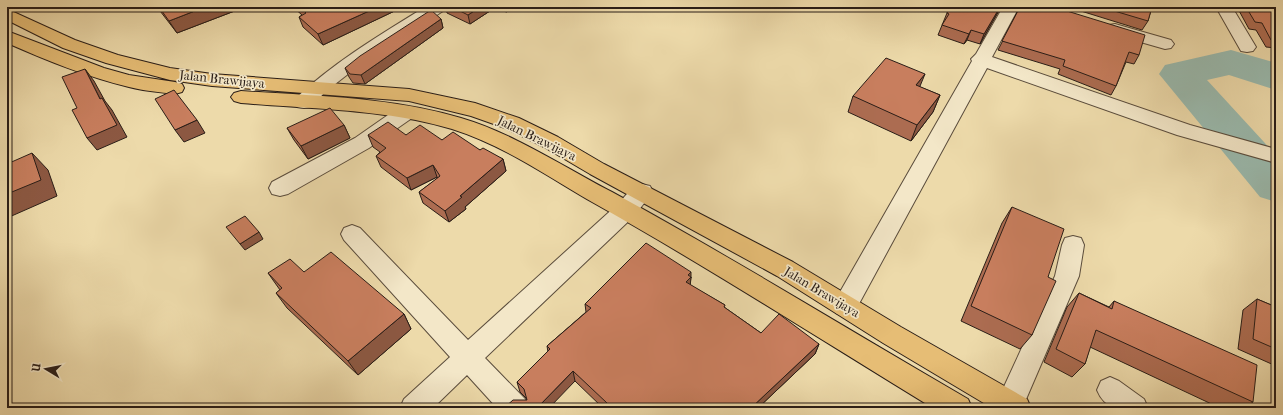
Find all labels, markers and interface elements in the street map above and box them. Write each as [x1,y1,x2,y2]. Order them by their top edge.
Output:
street label: Jalan Brawijaya [178,67,266,91]
street label: Jalan Brawijaya [494,112,580,164]
street label: Jalan Brawijaya [781,263,863,321]
north arrow [26,349,66,389]
text: U [29,362,44,374]

